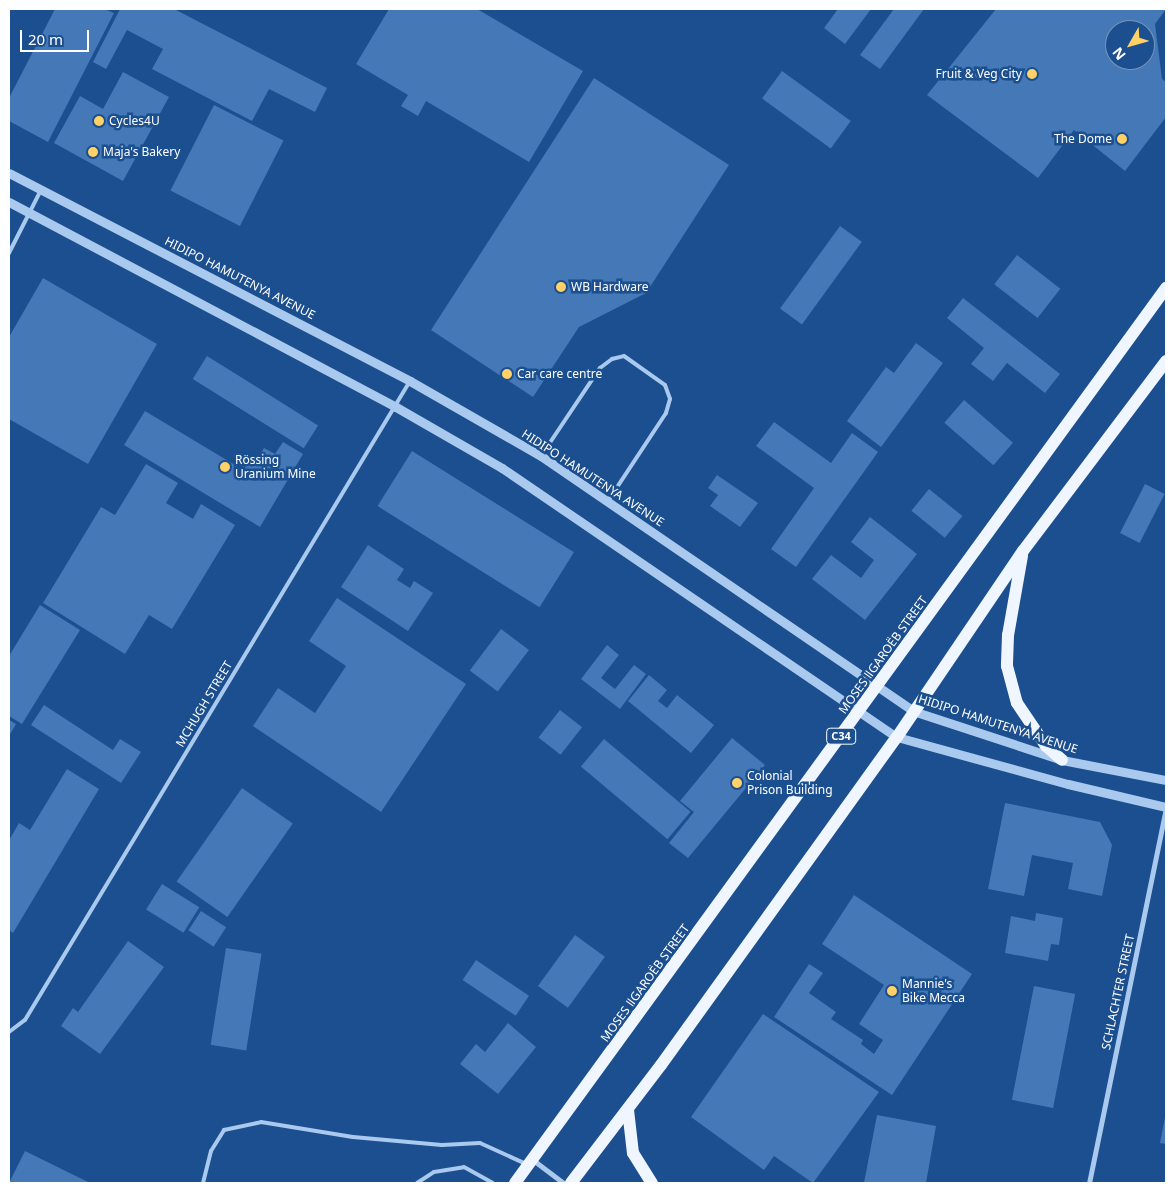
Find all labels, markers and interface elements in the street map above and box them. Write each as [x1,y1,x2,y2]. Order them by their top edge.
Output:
scale bar [22,20,91,52]
north arrow [1105,20,1155,70]
text: 20 m [28,29,63,49]
text: N [1108,44,1130,64]
place label: Fruit & Veg City [936,67,1022,81]
marker: Fruit & Veg City [1026,68,1038,80]
place label: Cycles4U [109,114,160,128]
marker: Cycles4U [93,115,105,127]
place label: The Dome [1054,132,1112,146]
marker: The Dome [1116,133,1128,145]
place label: Maja's Bakery [103,145,180,159]
marker: Maja's Bakery [87,146,99,158]
street label: HIDIPO HAMUTENYA AVENUE [162,234,318,322]
place label: WB Hardware [571,280,648,294]
marker: WB Hardware [555,281,567,293]
place label: Car care centre [517,367,602,381]
marker: Car care centre [501,368,513,380]
street label: HIDIPO HAMUTENYA AVENUE [519,427,667,529]
place label: Rössing Uranium Mine [235,453,316,481]
marker: Rössing Uranium Mine [219,461,231,473]
street label: MOSES ǁGAROËB STREET [836,594,930,716]
street label: MCHUGH STREET [173,658,235,750]
street label: HIDIPO HAMUTENYA AVENUE [917,691,1079,757]
road number: C34 [826,728,856,744]
place label: Colonial Prison Building [747,769,833,797]
marker: Colonial Prison Building [731,777,743,789]
street label: MOSES ǁGAROËB STREET [598,922,692,1044]
street label: SCHLACHTER STREET [1099,933,1137,1051]
place label: Mannie's Bike Mecca [902,977,965,1005]
marker: Mannie's Bike Mecca [886,985,898,997]

